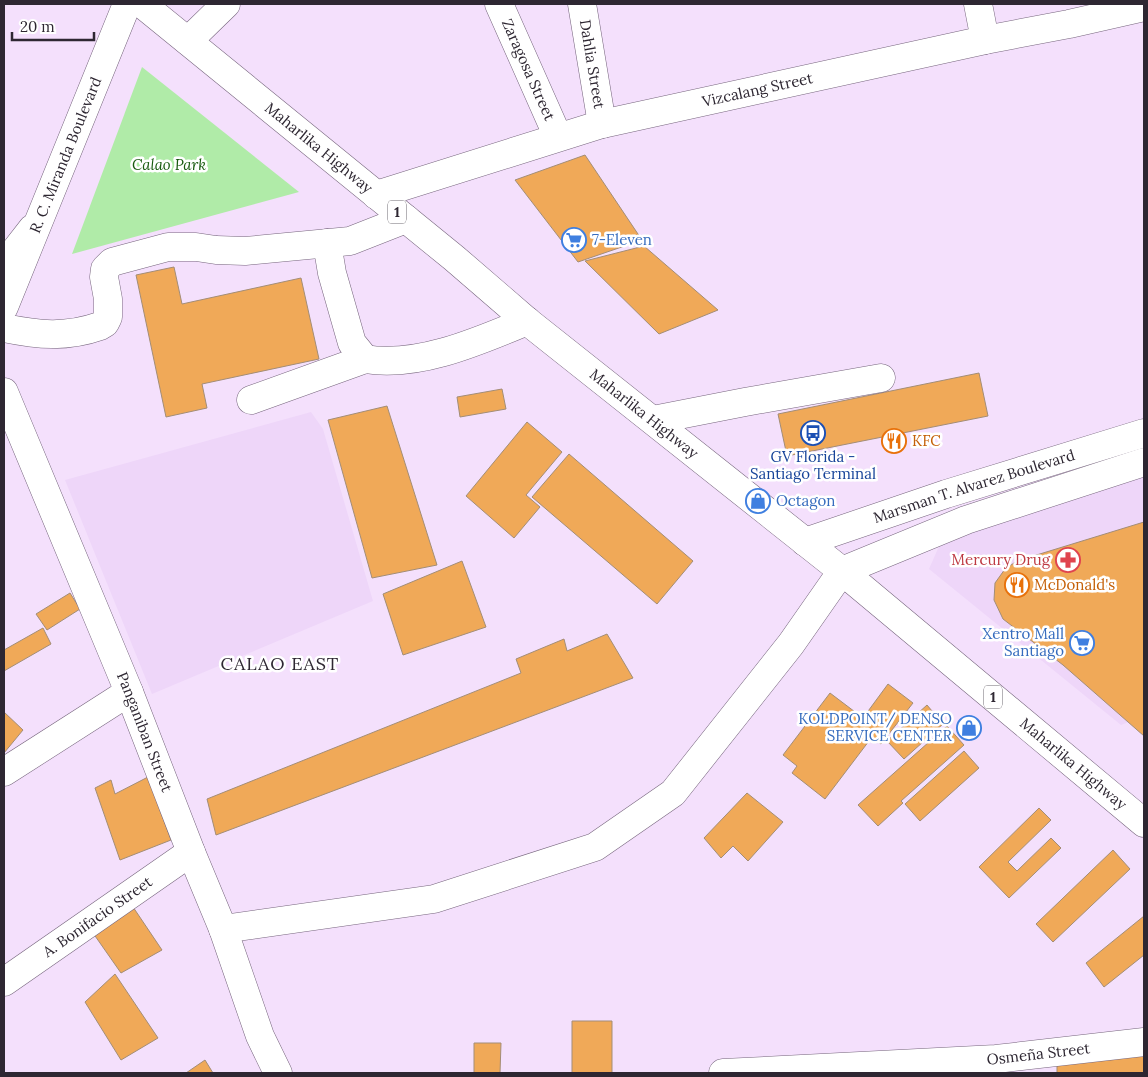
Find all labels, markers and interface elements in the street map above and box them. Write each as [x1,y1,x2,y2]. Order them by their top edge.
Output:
scale bar [12,10,95,42]
street label: Zaragosa Street [498,16,560,124]
text: 20 m [20,17,55,36]
street label: Dahlia Street [576,18,609,110]
street label: Vizcalang Street [699,68,815,111]
street label: R. C. Miranda Boulevard [25,74,105,236]
street label: Maharlika Highway [261,98,377,197]
park label: Calao Park [132,155,206,174]
road number: 1 [388,200,406,223]
supermarket icon: 7-Eleven [561,227,587,253]
place label: 7-Eleven [592,230,652,249]
street label: Maharlika Highway [586,364,703,462]
bus stop icon: GV Florida - Santiago Terminal [800,420,826,446]
restaurant icon: KFC [881,428,907,454]
place label: KFC [912,431,941,450]
street label: Marsman T. Alvarez Boulevard [871,445,1077,527]
place label: GV Florida - Santiago Terminal [750,447,876,483]
shop icon: Octagon [745,488,771,514]
place label: Octagon [776,491,835,510]
pharmacy icon: Mercury Drug [1055,547,1081,573]
place label: Mercury Drug [951,550,1051,569]
restaurant icon: McDonald's [1004,572,1030,598]
place label: McDonald's [1034,575,1115,594]
place label: Xentro Mall Santiago [983,624,1064,660]
supermarket icon: Xentro Mall Santiago [1069,630,1095,656]
district label: CALAO EAST [221,652,339,675]
street label: Panganiban Street [113,669,177,795]
road number: 1 [984,686,1002,709]
place label: KOLDPOINT/ DENSO SERVICE CENTER [798,709,953,745]
street label: Maharlika Highway [1016,713,1131,814]
shop icon: KOLDPOINT/ DENSO SERVICE CENTER [956,715,982,741]
street label: A. Bonifacio Street [38,872,156,962]
street label: Osmeña Street [986,1038,1091,1068]

